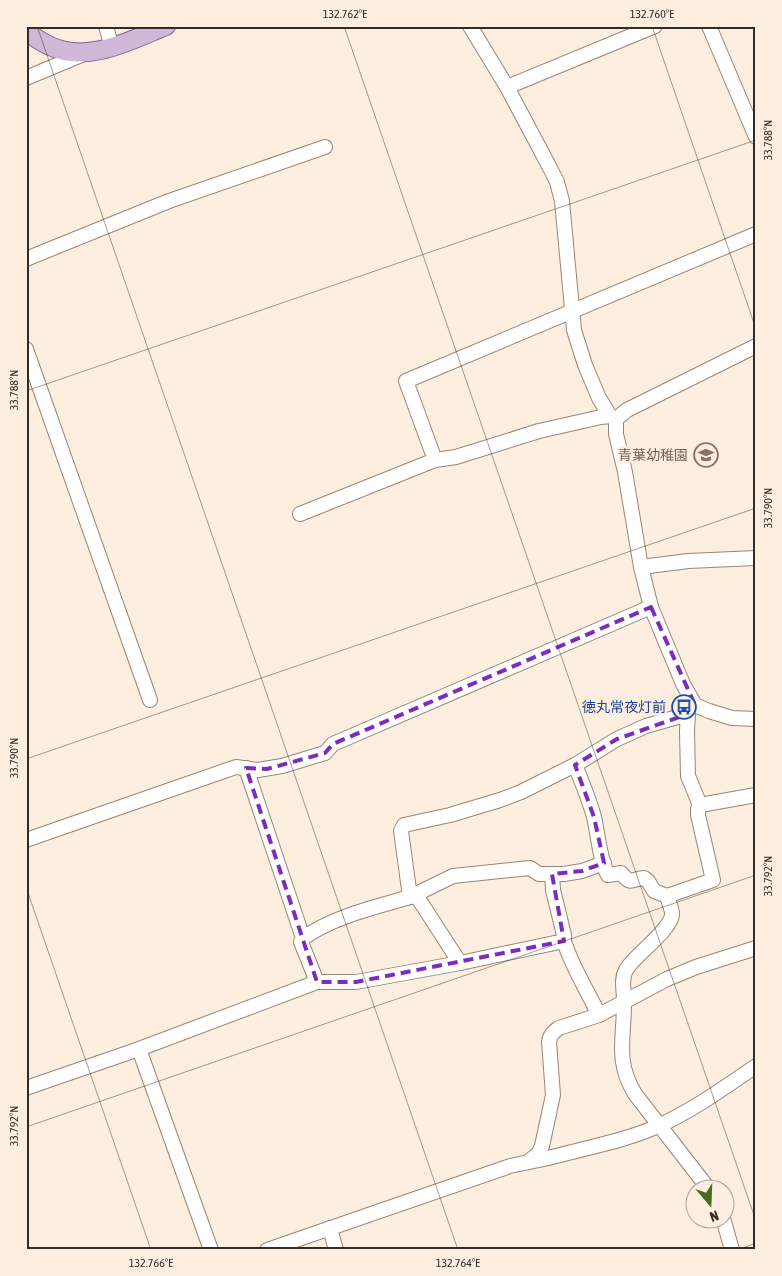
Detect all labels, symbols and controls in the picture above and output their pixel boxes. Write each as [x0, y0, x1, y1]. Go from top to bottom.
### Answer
text: 132.762°E [323, 7, 367, 21]
text: 132.760°E [630, 7, 674, 21]
text: 33.788°N [761, 120, 775, 160]
text: 33.788°N [7, 370, 21, 410]
school or university icon: 青葉幼稚園 [693, 442, 719, 468]
place label: 青葉幼稚園 [618, 447, 688, 463]
text: 33.790°N [761, 488, 775, 528]
bus stop icon: 徳丸常夜灯前 [671, 694, 697, 720]
place label: 徳丸常夜灯前 [582, 699, 666, 715]
text: 33.790°N [7, 738, 21, 778]
text: 33.792°N [761, 856, 775, 896]
text: 33.792°N [7, 1106, 21, 1146]
north arrow [684, 1178, 734, 1228]
text: N [708, 1207, 721, 1225]
text: 132.766°E [129, 1256, 173, 1270]
text: 132.764°E [436, 1256, 480, 1270]

